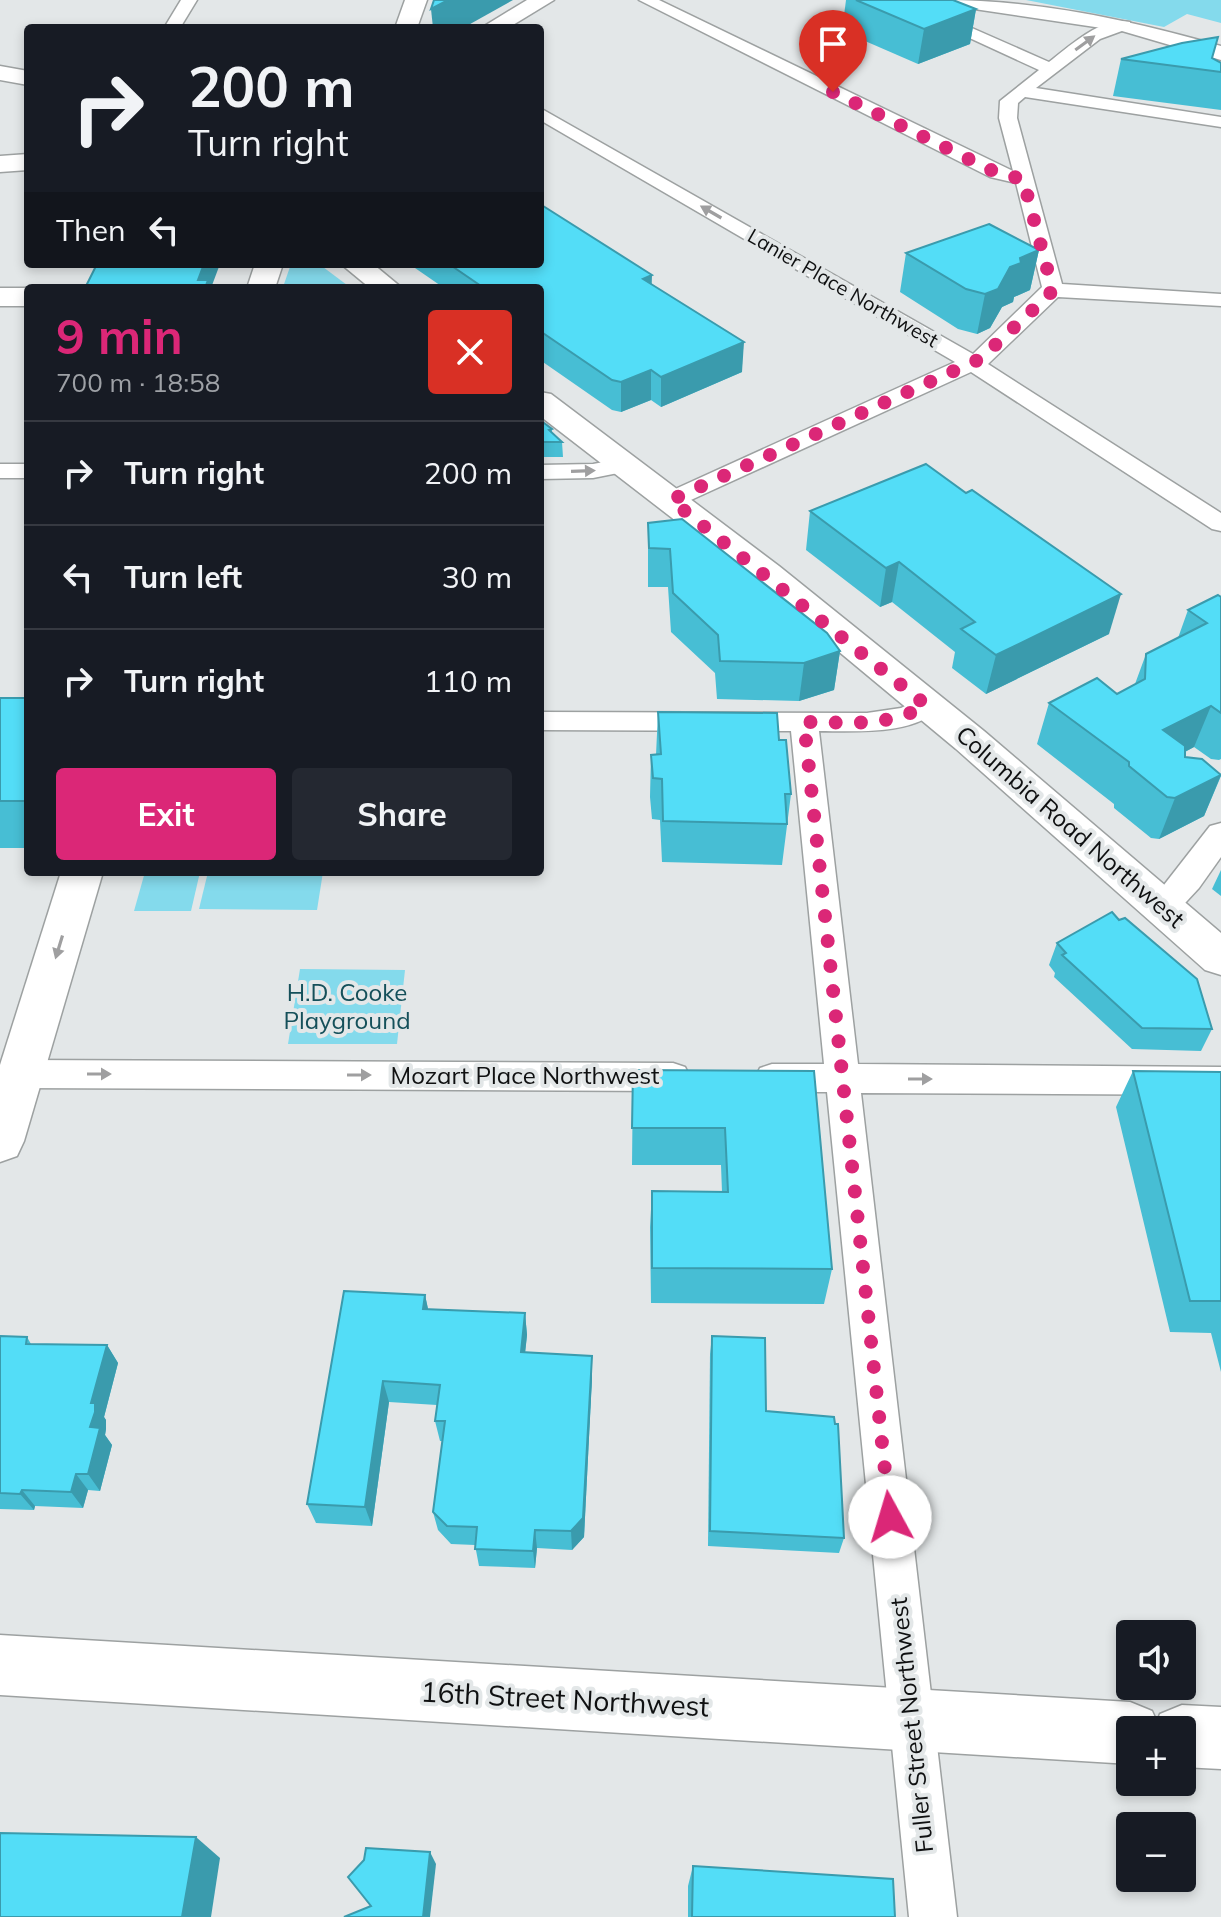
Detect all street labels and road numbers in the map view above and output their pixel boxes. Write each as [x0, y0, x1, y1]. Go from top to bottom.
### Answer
street label: Lanier Place Northwest [743, 223, 943, 352]
street label: Columbia Road Northwest [950, 719, 1191, 934]
street label: Mozart Place Northwest [391, 1060, 659, 1090]
street label: Fuller Street Northwest [883, 1596, 939, 1854]
street label: 16th Street Northwest [420, 1673, 710, 1724]

